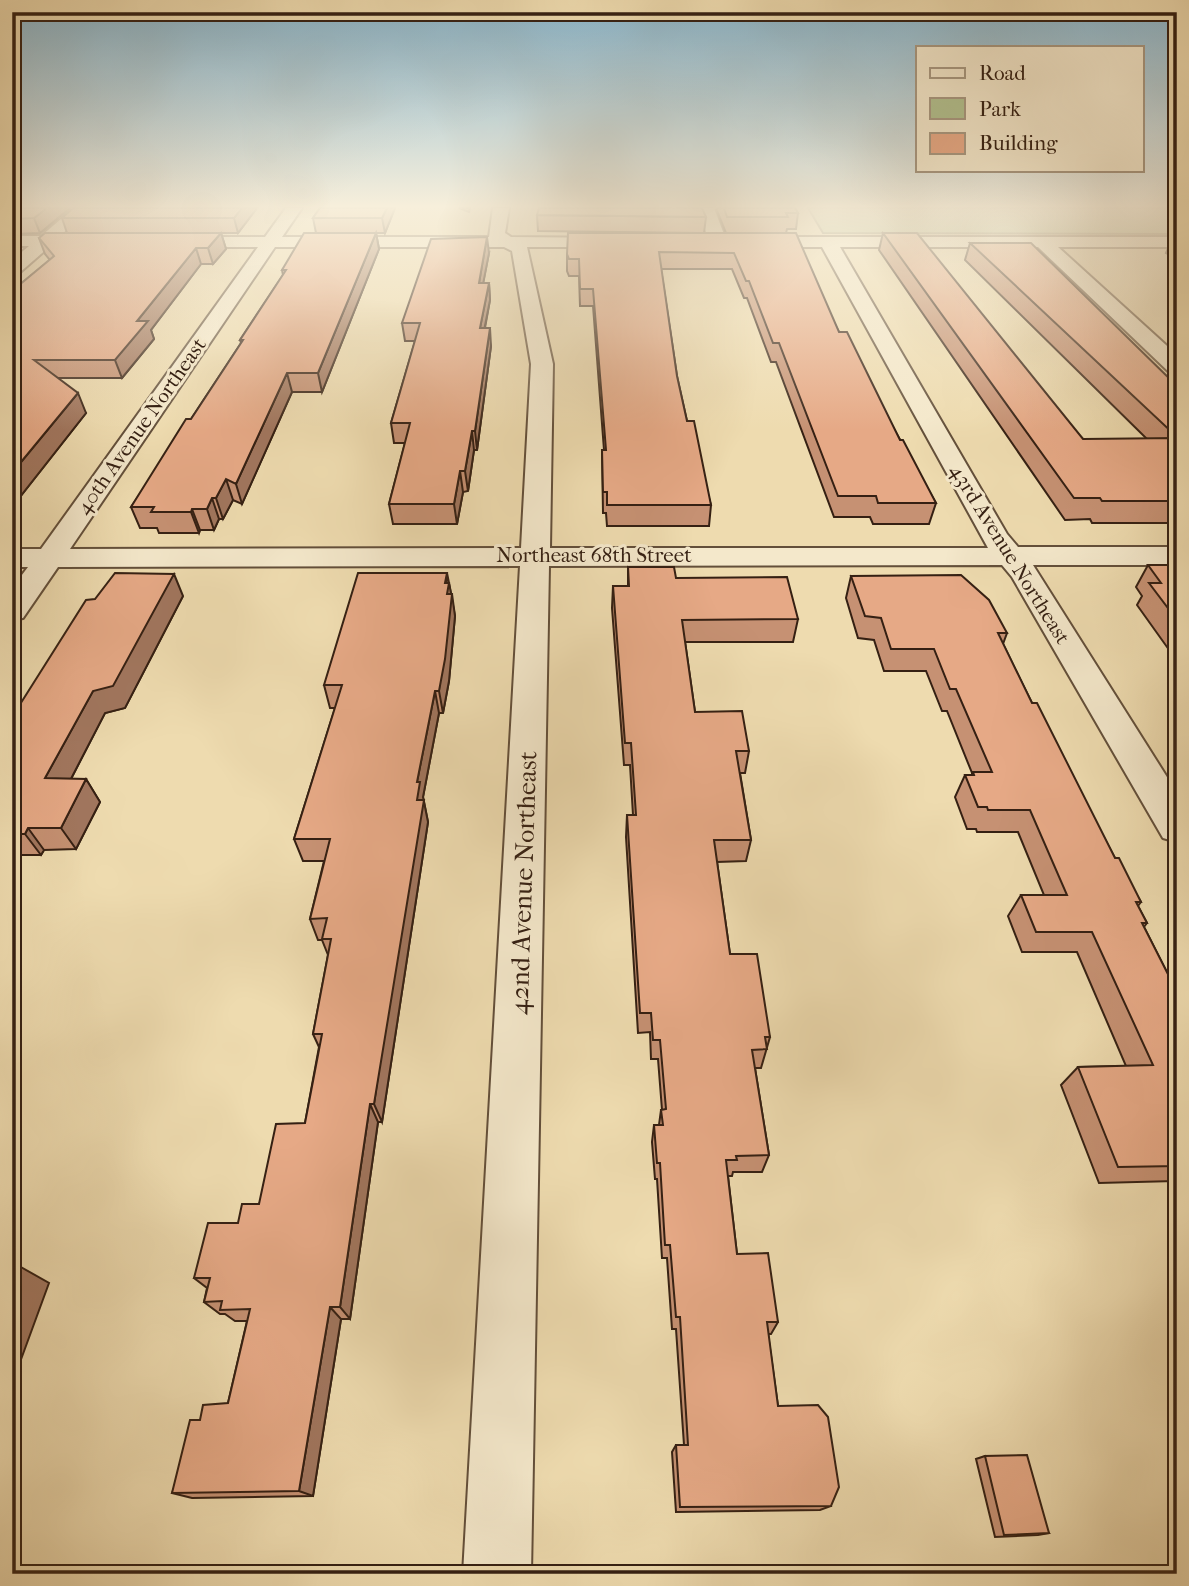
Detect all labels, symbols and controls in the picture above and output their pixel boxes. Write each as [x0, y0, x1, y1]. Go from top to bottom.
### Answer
legend [916, 46, 1144, 172]
text: Road [979, 61, 1026, 85]
text: Park [979, 97, 1021, 121]
text: Building [979, 131, 1058, 155]
street label: 40th Avenue Northeast [71, 333, 211, 519]
street label: 43rd Avenue Northeast [945, 460, 1075, 649]
street label: Northeast 68th Street [496, 543, 692, 567]
street label: 42nd Avenue Northeast [503, 750, 544, 1015]

